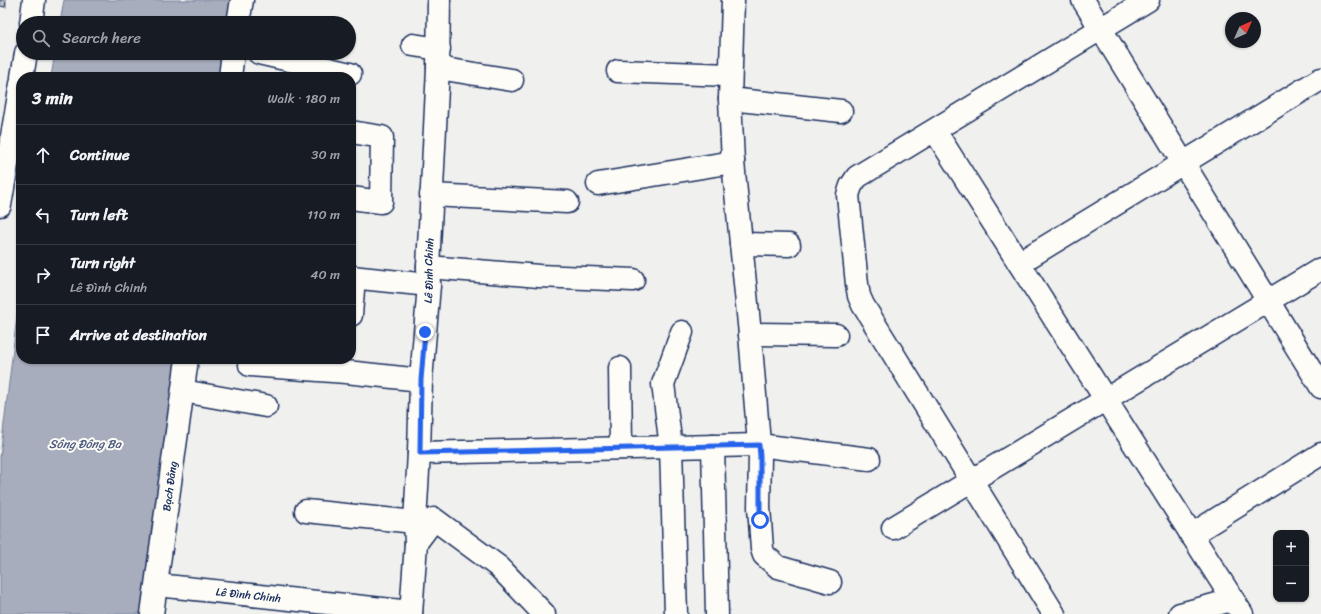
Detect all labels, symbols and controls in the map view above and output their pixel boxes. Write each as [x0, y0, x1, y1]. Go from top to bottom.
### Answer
north arrow [1225, 12, 1261, 48]
search box [16, 16, 356, 60]
text: Search here [62, 25, 141, 51]
icon: search [30, 27, 52, 49]
text: 3 min [32, 83, 73, 113]
text: Walk · 180 m [268, 87, 340, 110]
text: Continue [70, 142, 130, 168]
text: 30 m [311, 143, 340, 166]
icon: ahead [32, 144, 54, 166]
text: Turn left [70, 202, 128, 228]
text: 110 m [307, 203, 340, 226]
icon: left [32, 204, 54, 226]
street label: Lê Đình Chinh [418, 237, 439, 304]
text: Turn right [70, 250, 135, 276]
text: 40 m [310, 263, 340, 286]
icon: right [32, 264, 54, 286]
text: Lê Đình Chinh [70, 276, 147, 299]
text: Arrive at destination [70, 322, 207, 348]
route end [416, 323, 434, 341]
icon: arrive [32, 324, 54, 346]
water label: Sông Đông Ba [49, 433, 122, 455]
street label: Bạch Đằng [157, 460, 182, 512]
route start [751, 511, 769, 529]
map controls [1273, 530, 1309, 602]
button: + [1273, 530, 1309, 566]
button: − [1273, 566, 1309, 602]
street label: Lê Đình Chinh [215, 582, 282, 608]

